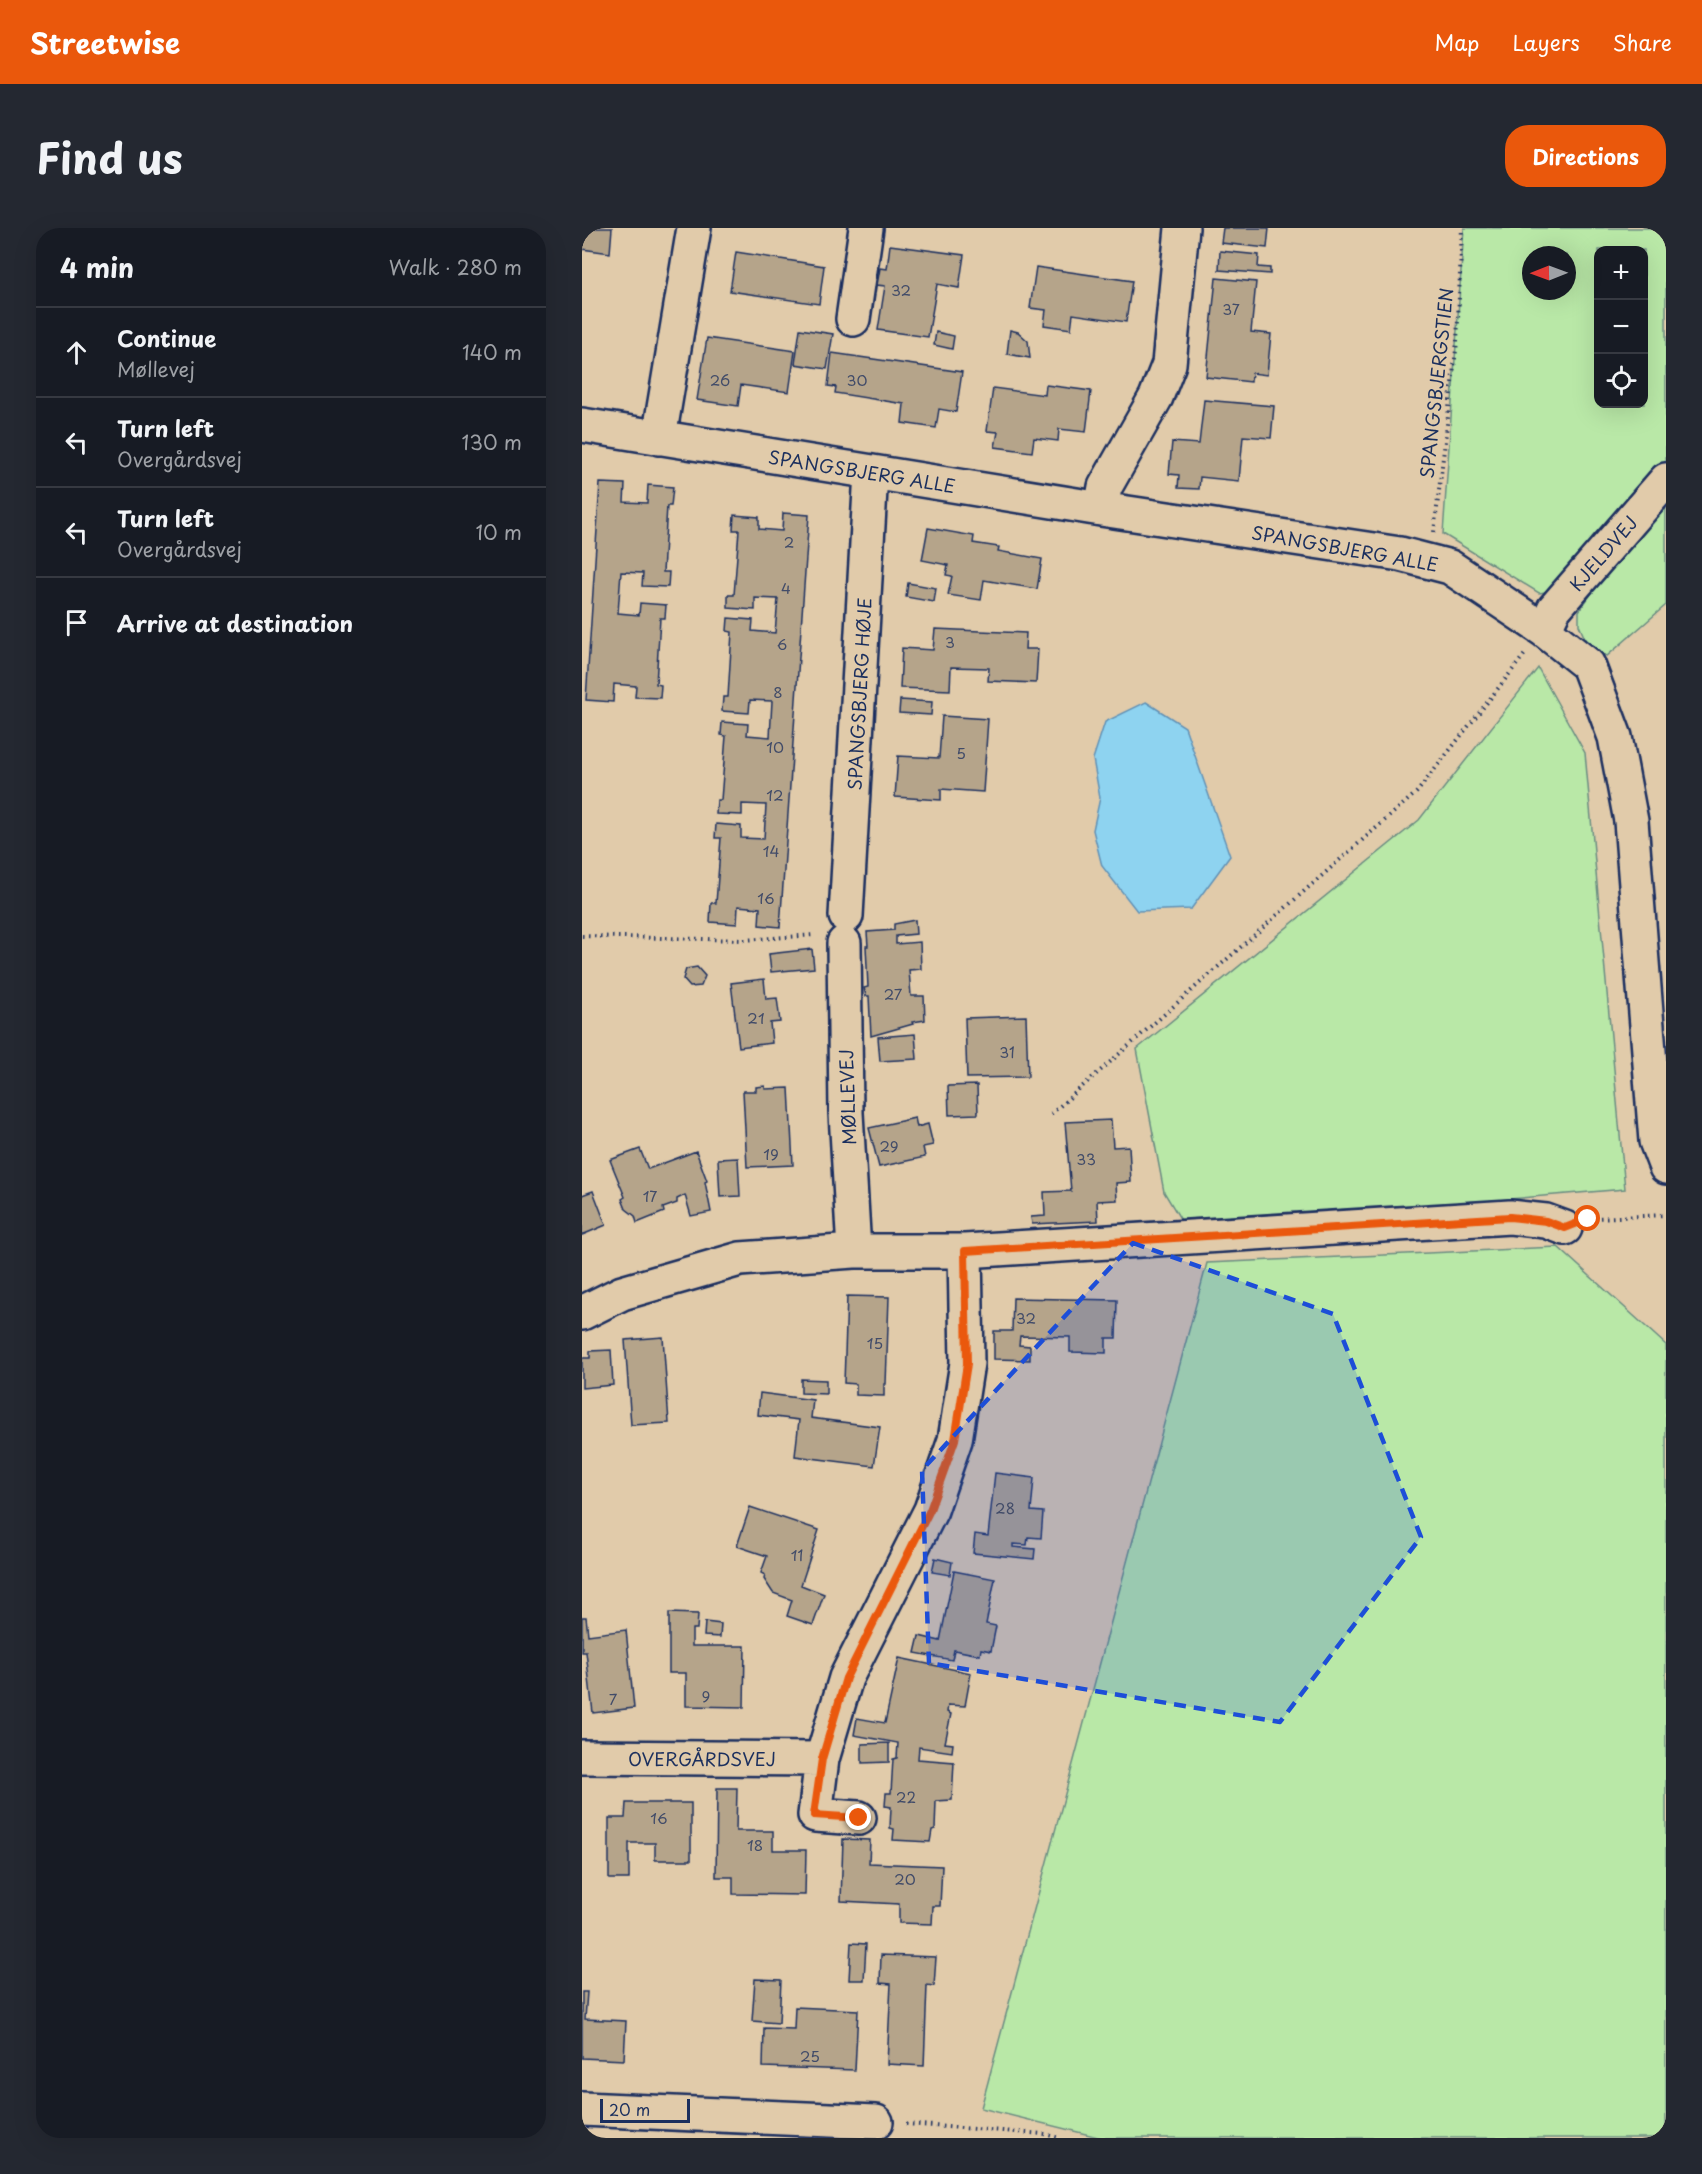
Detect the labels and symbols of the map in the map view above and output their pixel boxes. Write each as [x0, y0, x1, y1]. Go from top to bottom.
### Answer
north arrow [1522, 246, 1576, 300]
house number: 32 [891, 278, 911, 301]
street label: SPANGSBJERGSTIEN [1413, 286, 1459, 480]
house number: 37 [1222, 297, 1240, 320]
house number: 26 [710, 368, 730, 391]
house number: 30 [847, 368, 867, 391]
street label: SPANGSBJERG ALLE [766, 443, 958, 499]
street label: KJELDVEJ [1563, 509, 1643, 597]
street label: SPANGSBJERG ALLE [1249, 518, 1441, 578]
house number: 2 [784, 530, 794, 553]
house number: 4 [781, 576, 791, 599]
street label: SPANGSBJERG HØJE [840, 597, 878, 791]
house number: 3 [945, 630, 955, 653]
house number: 6 [777, 632, 787, 655]
house number: 8 [773, 680, 783, 703]
house number: 10 [766, 735, 784, 758]
house number: 5 [956, 741, 966, 764]
house number: 12 [766, 783, 784, 806]
house number: 14 [763, 839, 779, 862]
house number: 16 [757, 886, 775, 909]
house number: 27 [884, 982, 903, 1005]
house number: 21 [747, 1006, 765, 1029]
house number: 31 [999, 1040, 1015, 1063]
street label: MØLLEVEJ [832, 1048, 862, 1146]
house number: 29 [879, 1134, 899, 1157]
house number: 19 [763, 1142, 779, 1165]
house number: 33 [1076, 1147, 1096, 1170]
house number: 17 [643, 1184, 657, 1207]
route start [1574, 1205, 1600, 1231]
house number: 32 [1016, 1306, 1036, 1329]
house number: 15 [867, 1331, 883, 1354]
house number: 28 [995, 1496, 1015, 1519]
house number: 11 [791, 1543, 803, 1566]
house number: 9 [702, 1684, 710, 1707]
house number: 7 [609, 1687, 618, 1710]
street label: OVERGÅRDSVEJ [628, 1745, 776, 1772]
house number: 22 [896, 1785, 916, 1808]
route end [845, 1804, 871, 1830]
house number: 16 [650, 1806, 668, 1829]
house number: 18 [747, 1833, 763, 1856]
house number: 20 [894, 1867, 916, 1890]
house number: 25 [800, 2044, 820, 2067]
scale bar [600, 2096, 690, 2124]

